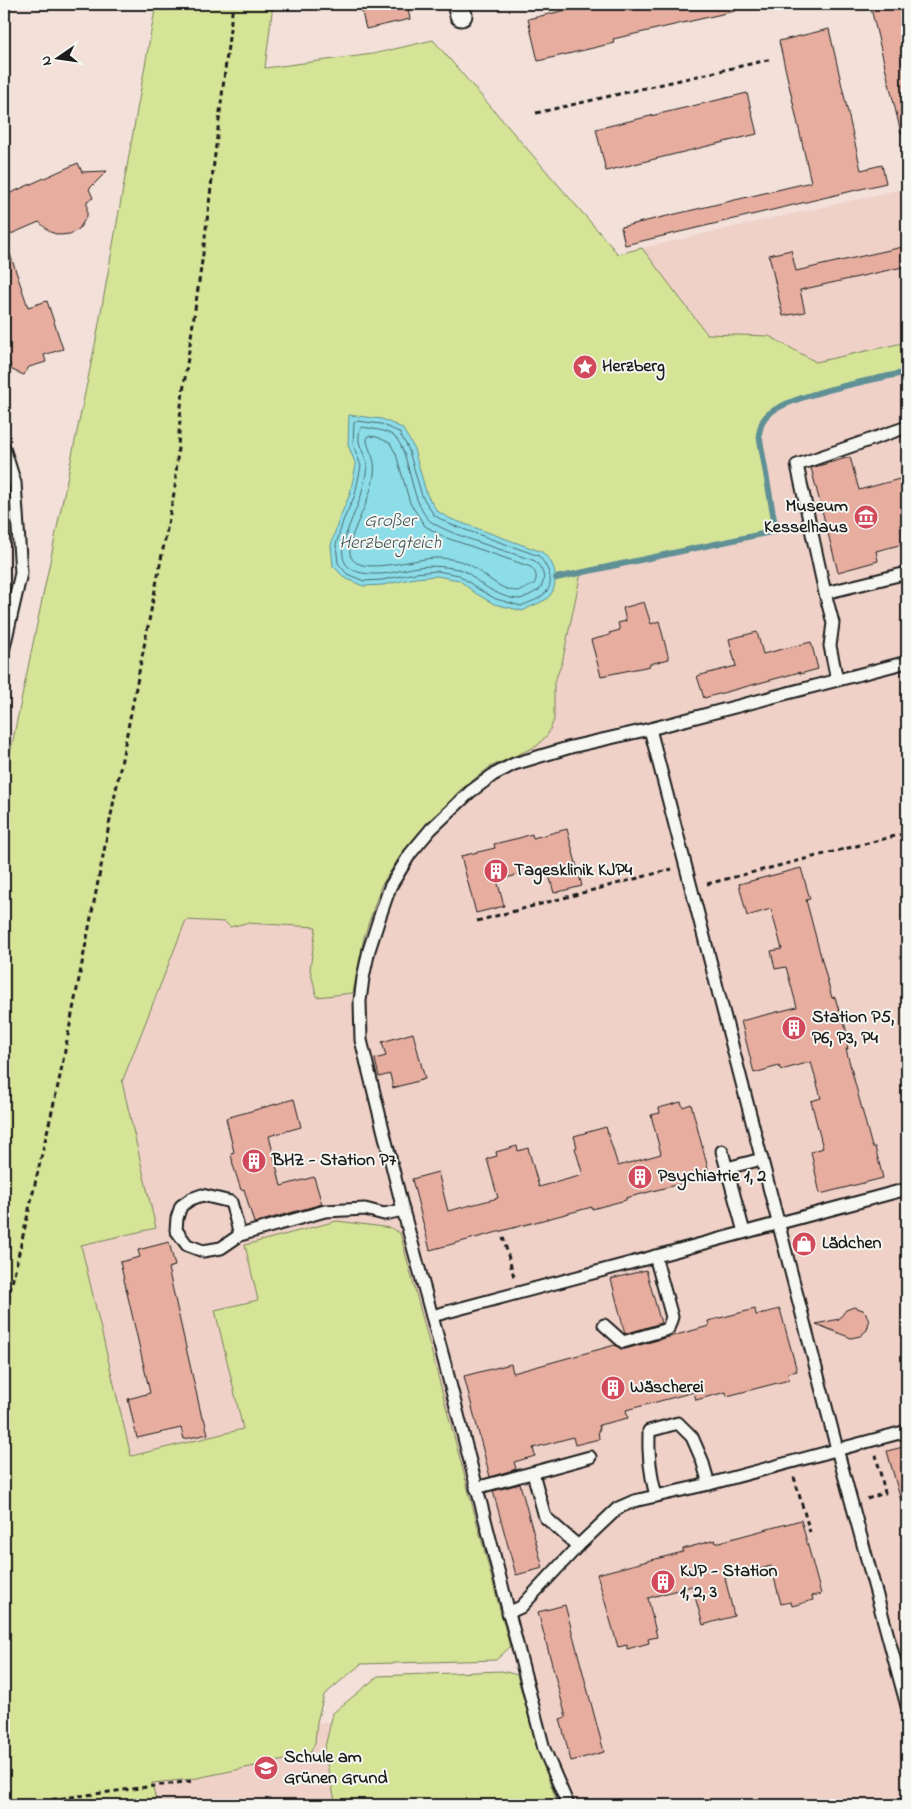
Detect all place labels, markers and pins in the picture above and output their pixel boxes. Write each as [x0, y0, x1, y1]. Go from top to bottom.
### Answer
place icon: Herzberg [572, 354, 598, 380]
place label: Herzberg [602, 354, 665, 381]
place label: Museum Kesselhaus [764, 494, 848, 541]
museum icon: Museum Kesselhaus [853, 504, 879, 530]
building icon: Tagesklinik KJP4 [483, 858, 509, 884]
place label: Tagesklinik KJP4 [514, 858, 633, 885]
place label: Station P5, P6, P3, P4 [812, 1005, 894, 1052]
building icon: Station P5, P6, P3, P4 [781, 1015, 807, 1041]
building icon: BHZ - Station P7 [241, 1148, 267, 1174]
place label: BHZ - Station P7 [271, 1148, 397, 1174]
building icon: Psychiatrie 1, 2 [627, 1164, 653, 1190]
place label: Psychiatrie 1, 2 [658, 1164, 766, 1191]
shop icon: Lädchen [791, 1231, 817, 1257]
place label: Lädchen [822, 1231, 881, 1257]
building icon: Wäscherei [600, 1375, 626, 1401]
place label: Wäscherei [630, 1375, 704, 1401]
place label: KJP - Station 1, 2, 3 [680, 1559, 778, 1606]
building icon: KJP - Station 1, 2, 3 [650, 1569, 676, 1595]
place label: Schule am Grünen Grund [284, 1745, 388, 1792]
school or university icon: Schule am Grünen Grund [253, 1755, 279, 1781]

